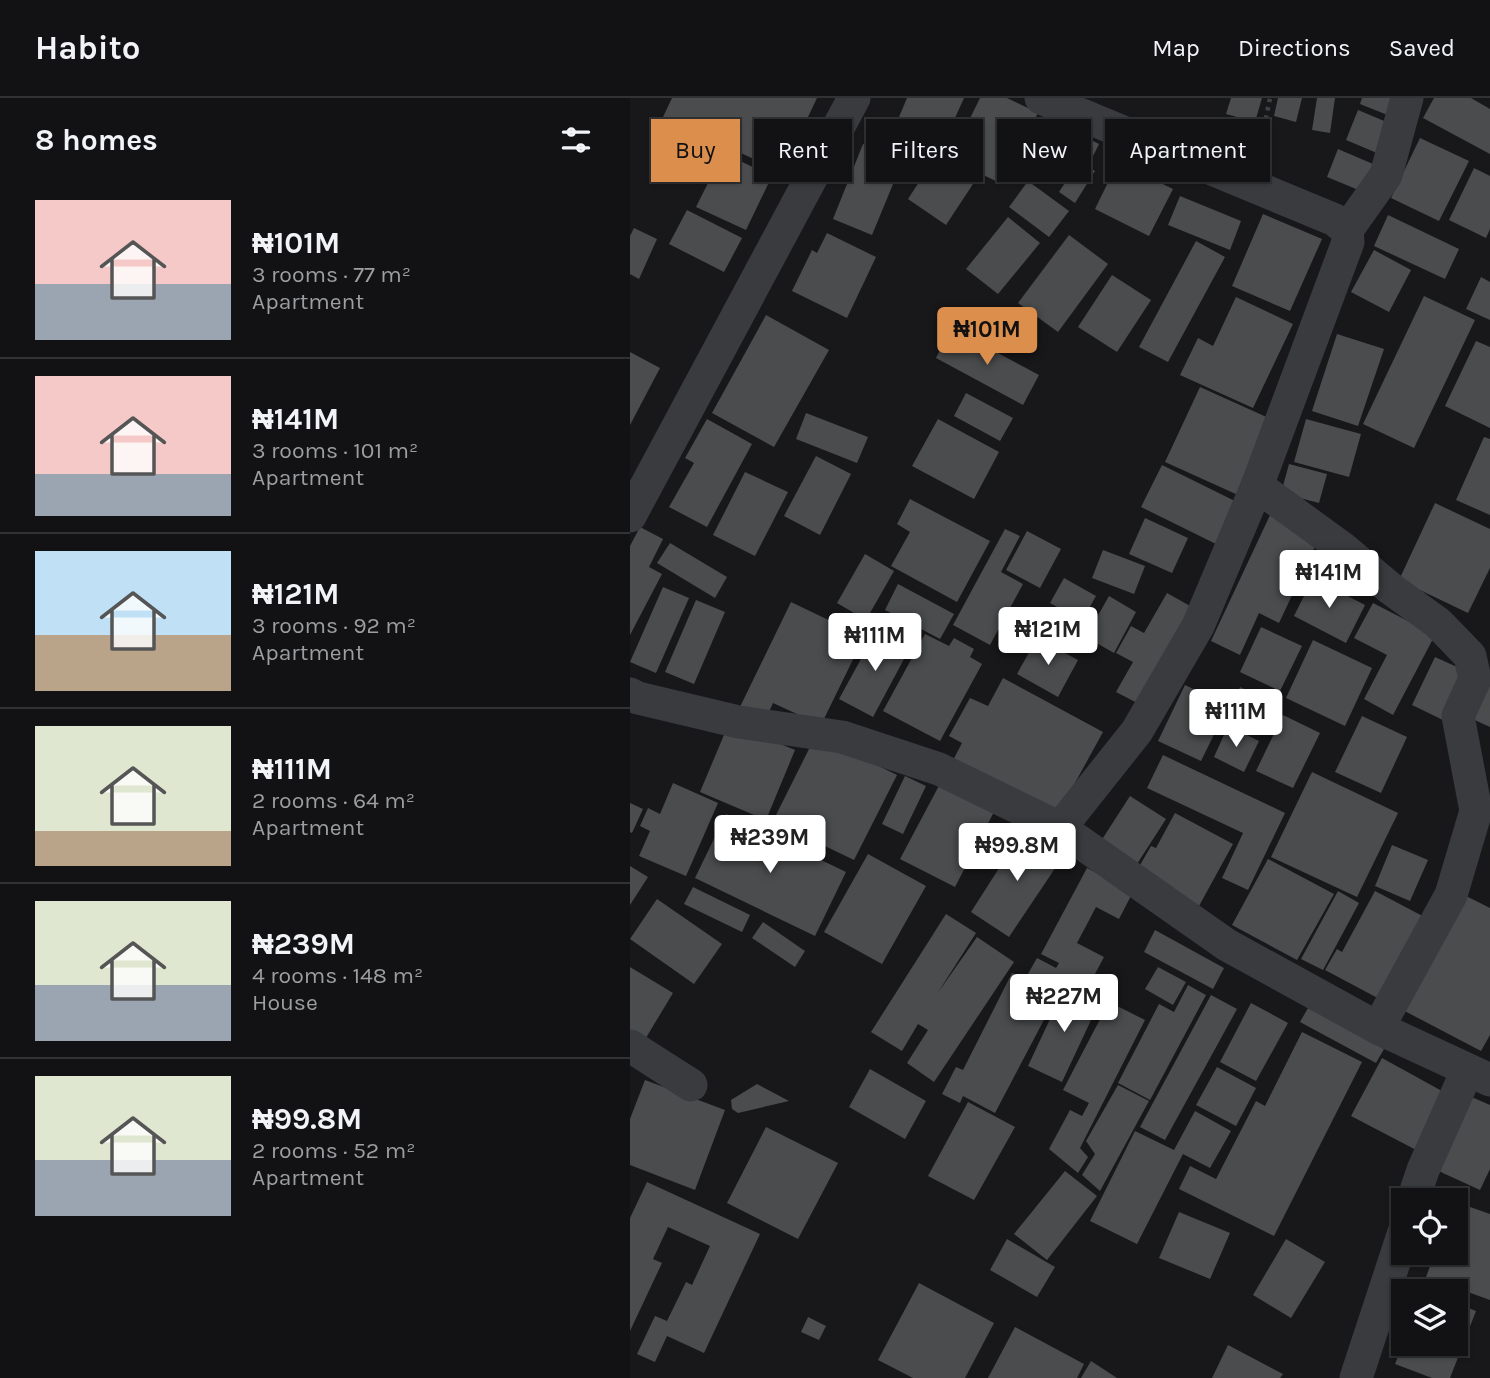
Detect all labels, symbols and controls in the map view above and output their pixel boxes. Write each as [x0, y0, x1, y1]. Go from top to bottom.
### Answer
text: Habito [35, 29, 140, 67]
text: Map [1152, 34, 1200, 62]
text: Directions [1238, 34, 1351, 62]
text: Saved [1389, 34, 1455, 62]
chip: Buy [651, 119, 740, 182]
chip: Rent [754, 119, 852, 182]
chip: Filters [866, 119, 983, 182]
chip: New [997, 119, 1091, 182]
chip: Apartment [1105, 119, 1270, 182]
icon: filters [557, 121, 595, 159]
text: 8 homes [35, 122, 158, 158]
text: ₦101M [252, 225, 340, 261]
icon: home [91, 228, 175, 312]
text: 3 rooms · 77 m² [252, 261, 411, 288]
text: Apartment [252, 288, 364, 315]
pin: ₦101M [938, 308, 1036, 367]
text: ₦101M [953, 316, 1021, 343]
text: ₦141M [252, 401, 339, 437]
icon: home [91, 404, 175, 488]
text: 3 rooms · 101 m² [252, 437, 418, 464]
text: Apartment [252, 464, 364, 491]
pin: ₦141M [1280, 550, 1378, 610]
text: ₦141M [1296, 559, 1362, 586]
text: ₦121M [252, 576, 339, 612]
icon: home [91, 579, 175, 663]
pin: ₦121M [999, 608, 1097, 667]
text: 3 rooms · 92 m² [252, 612, 416, 639]
pin: ₦111M [826, 614, 924, 673]
text: ₦121M [1014, 616, 1082, 643]
text: ₦111M [844, 622, 906, 649]
text: Apartment [252, 639, 364, 666]
pin: ₦111M [1187, 690, 1285, 749]
text: ₦111M [1205, 698, 1267, 725]
text: ₦111M [252, 751, 332, 787]
icon: home [91, 754, 175, 838]
text: 2 rooms · 64 m² [252, 787, 415, 814]
text: Apartment [252, 814, 364, 841]
pin: ₦239M [721, 816, 819, 875]
text: ₦239M [731, 824, 809, 851]
pin: ₦99.8M [960, 824, 1074, 883]
text: ₦99.8M [975, 832, 1059, 859]
text: ₦239M [252, 926, 355, 962]
icon: home [91, 929, 175, 1013]
text: 4 rooms · 148 m² [252, 962, 423, 989]
pin: ₦227M [1015, 974, 1113, 1034]
text: ₦227M [1026, 983, 1102, 1010]
text: House [252, 989, 318, 1016]
text: ₦99.8M [252, 1101, 362, 1137]
icon: home [91, 1104, 175, 1188]
text: 2 rooms · 52 m² [252, 1137, 415, 1164]
text: Apartment [252, 1164, 364, 1191]
map controls [1391, 1188, 1468, 1356]
button: locate [1391, 1188, 1468, 1265]
button: layers [1391, 1279, 1468, 1356]

